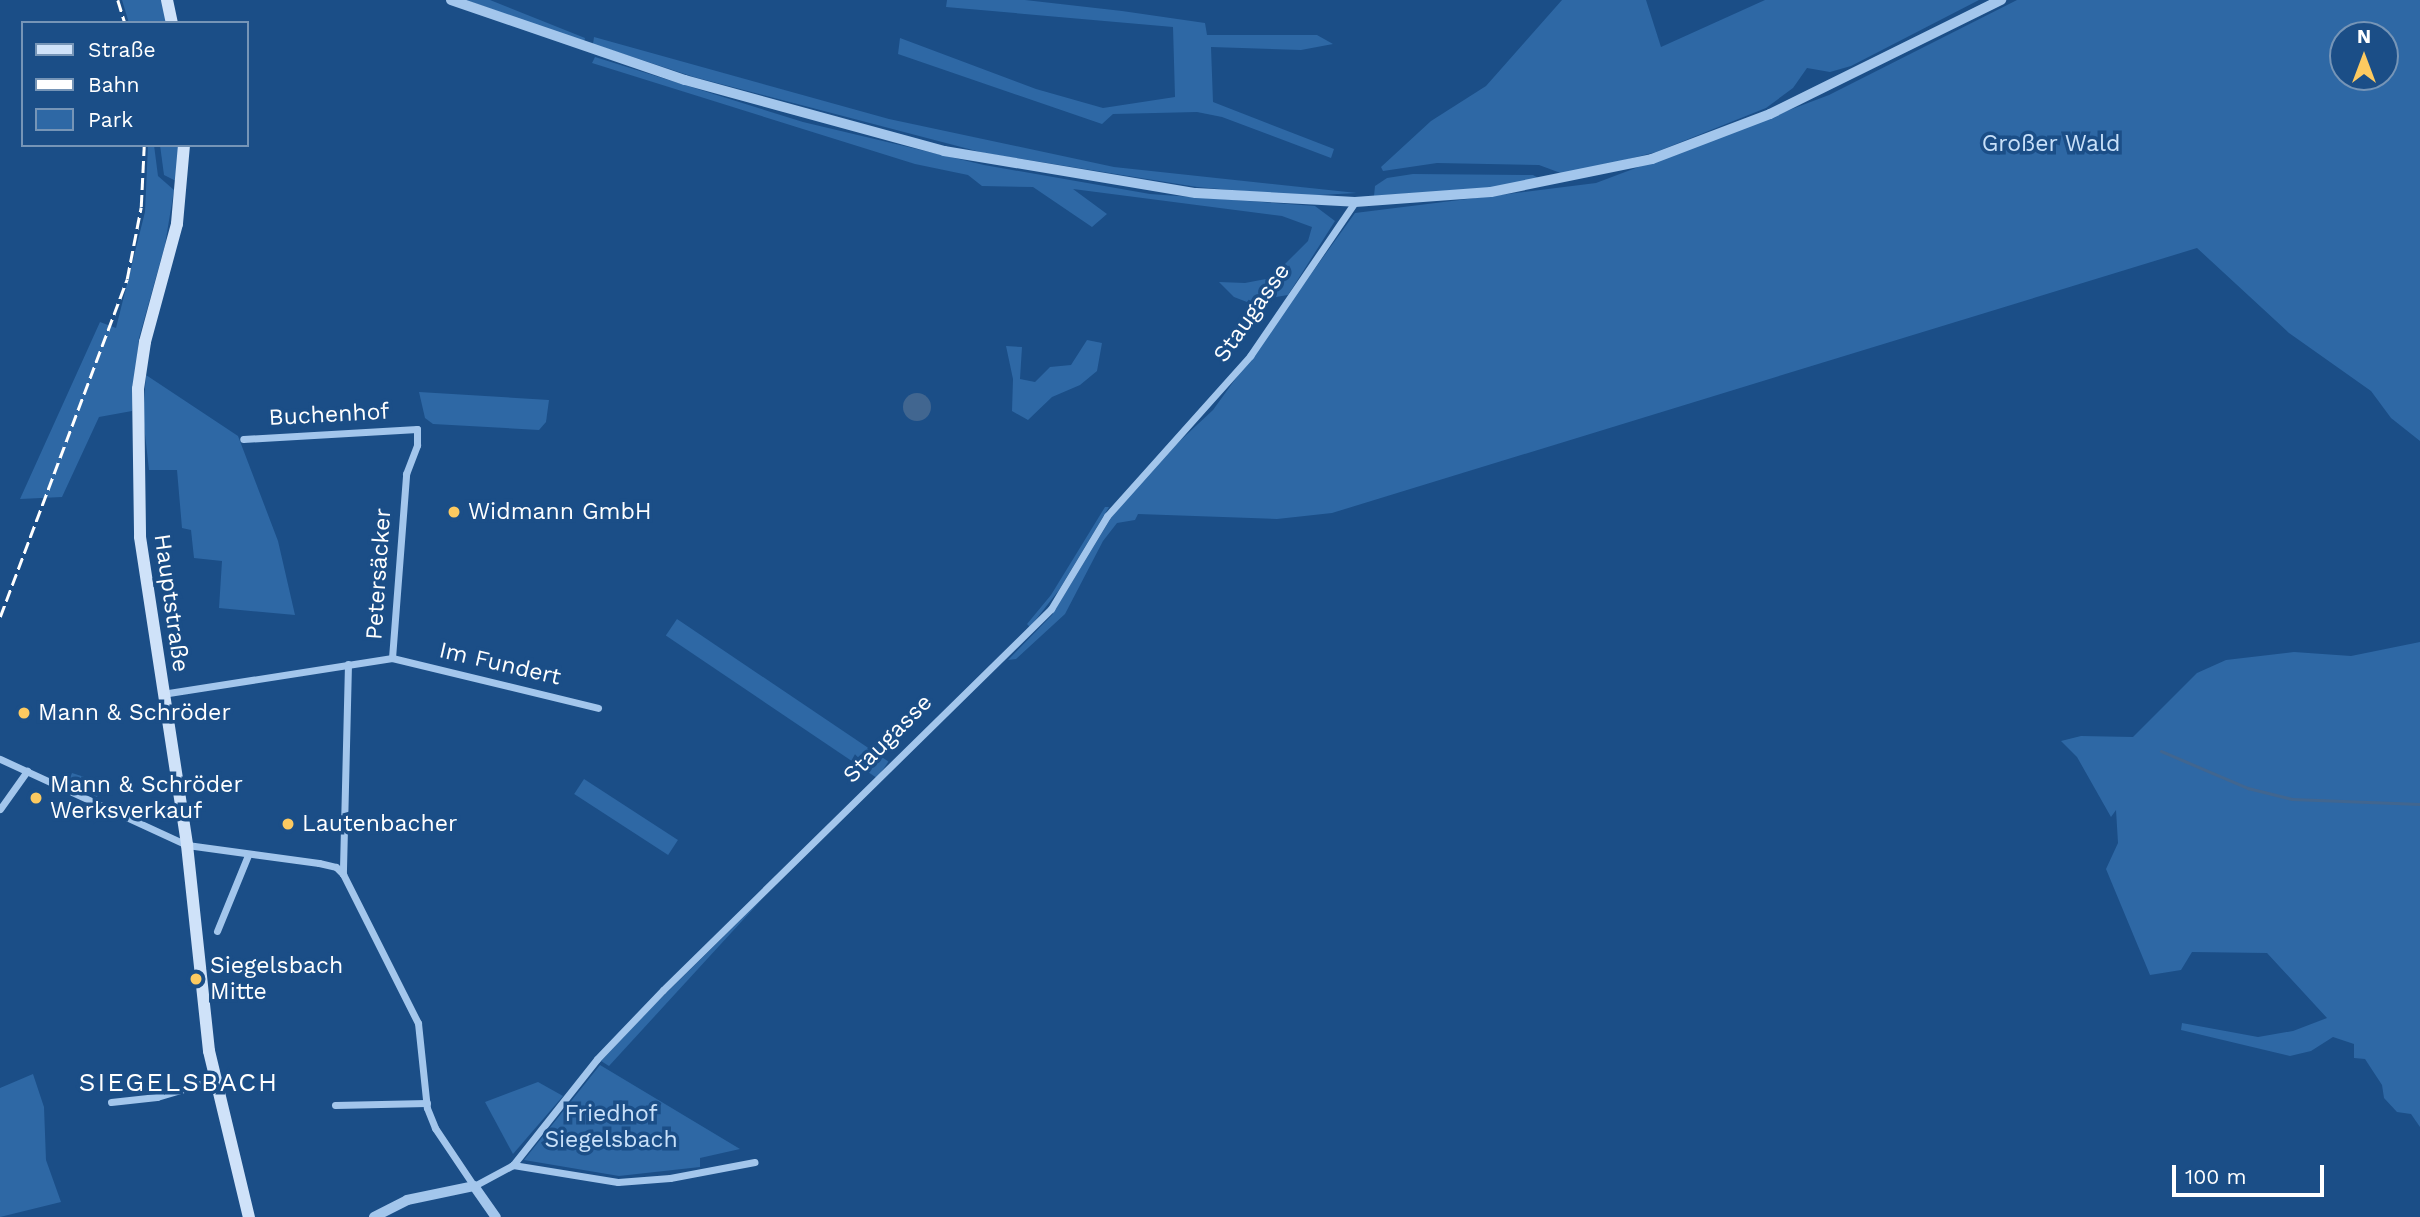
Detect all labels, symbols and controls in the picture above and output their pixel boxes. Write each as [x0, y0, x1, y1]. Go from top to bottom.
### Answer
legend [21, 21, 248, 147]
north arrow [2329, 21, 2399, 91]
text: N [2357, 25, 2371, 48]
text: Straße [88, 37, 156, 62]
text: Bahn [88, 72, 140, 97]
text: Park [88, 107, 133, 132]
park label: Großer Wald [1981, 130, 2121, 158]
street label: Staugasse [1208, 258, 1296, 368]
street label: Buchenhof [268, 398, 390, 432]
place label: Widmann GmbH [468, 498, 652, 526]
marker: Widmann GmbH [446, 504, 462, 520]
street label: Petersäcker [361, 507, 397, 641]
street label: Hauptstraße [148, 532, 194, 674]
street label: Im Fundert [436, 637, 564, 691]
street label: Staugasse [838, 689, 938, 789]
place label: Mann & Schröder [38, 699, 231, 727]
marker: Mann & Schröder [16, 705, 32, 721]
place label: Mann & Schröder Werksverkauf [50, 771, 243, 825]
marker: Mann & Schröder Werksverkauf [28, 790, 44, 806]
place label: Lautenbacher [302, 810, 457, 838]
marker: Lautenbacher [280, 816, 296, 832]
place label: Siegelsbach Mitte [210, 952, 343, 1006]
marker: Siegelsbach Mitte [188, 971, 204, 987]
district label: SIEGELSBACH [80, 1067, 278, 1099]
park label: Friedhof Siegelsbach [544, 1100, 678, 1154]
scale bar [2175, 1150, 2327, 1194]
text: 100 m [2185, 1164, 2247, 1189]

